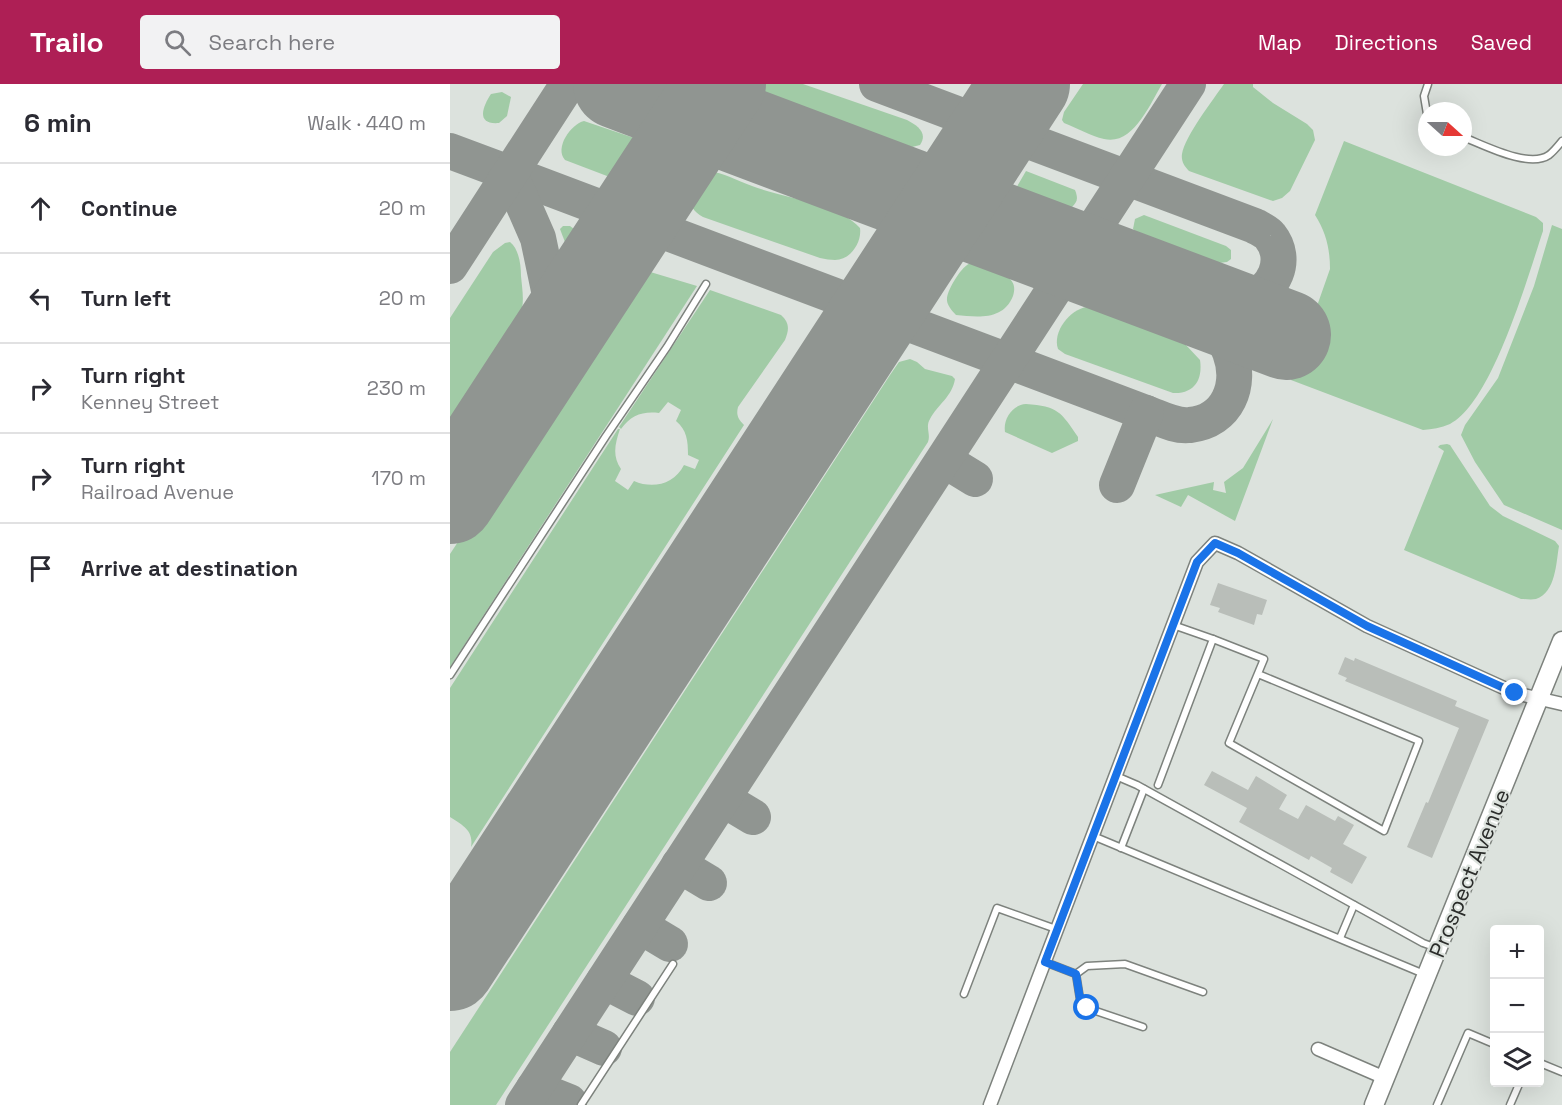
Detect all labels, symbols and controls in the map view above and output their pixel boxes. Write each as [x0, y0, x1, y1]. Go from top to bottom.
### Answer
search box [140, 15, 560, 69]
text: Trailo [30, 24, 104, 60]
icon: search [161, 26, 194, 59]
text: Search here [209, 28, 335, 56]
text: Map [1258, 29, 1302, 56]
text: Directions [1335, 29, 1438, 56]
text: Saved [1471, 29, 1532, 56]
north arrow [1418, 102, 1472, 156]
text: 6 min [24, 106, 92, 140]
text: Walk · 440 m [307, 110, 426, 136]
icon: ahead [24, 192, 57, 225]
text: Continue [81, 194, 177, 222]
text: 20 m [379, 195, 426, 221]
icon: left [24, 282, 57, 315]
text: Turn left [81, 284, 171, 312]
text: 20 m [379, 285, 426, 311]
text: Turn right [81, 361, 186, 389]
icon: right [24, 372, 57, 405]
text: 230 m [367, 375, 426, 401]
text: Kenney Street [81, 389, 220, 415]
text: Turn right [81, 451, 186, 479]
icon: right [24, 462, 57, 495]
text: 170 m [371, 465, 426, 491]
text: Railroad Avenue [81, 479, 234, 505]
icon: arrive [24, 552, 57, 585]
text: Arrive at destination [81, 554, 298, 582]
route end [1501, 679, 1527, 705]
street label: Prospect Avenue [1422, 785, 1516, 961]
map controls [1490, 925, 1544, 1087]
button: + [1490, 925, 1544, 979]
button: − [1490, 979, 1544, 1033]
route start [1073, 994, 1099, 1020]
button: layers [1490, 1033, 1544, 1087]

